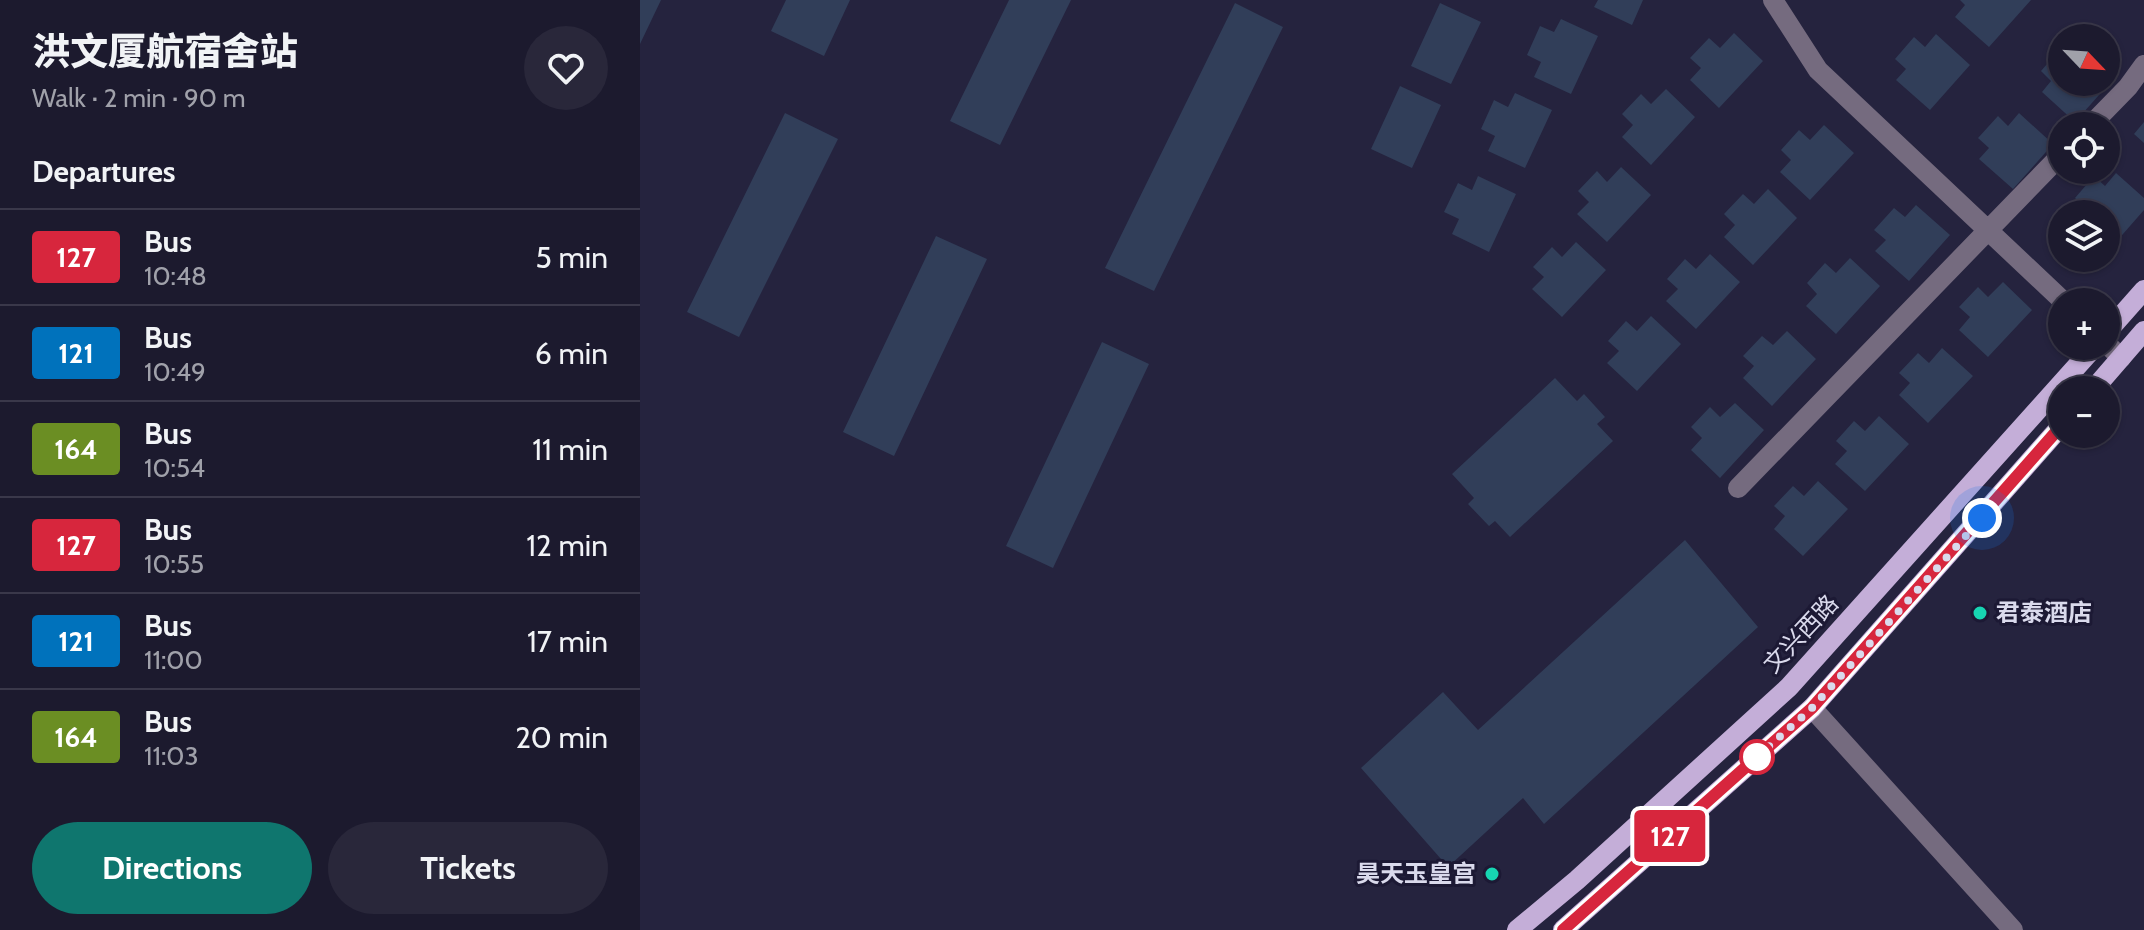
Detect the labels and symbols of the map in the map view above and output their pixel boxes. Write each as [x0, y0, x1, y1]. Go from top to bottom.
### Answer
north arrow [2048, 24, 2120, 96]
your location [1962, 498, 2002, 538]
street label: 文兴西路 [1757, 589, 1844, 679]
place label: 君泰酒店 [1996, 598, 2092, 627]
marker: 君泰酒店 [1971, 604, 1989, 622]
unlabelled marker [1740, 740, 1774, 774]
line badge: 127 [1624, 810, 1716, 862]
place label: 昊天玉皇宫 [1356, 859, 1476, 888]
marker: 昊天玉皇宫 [1483, 865, 1501, 883]

